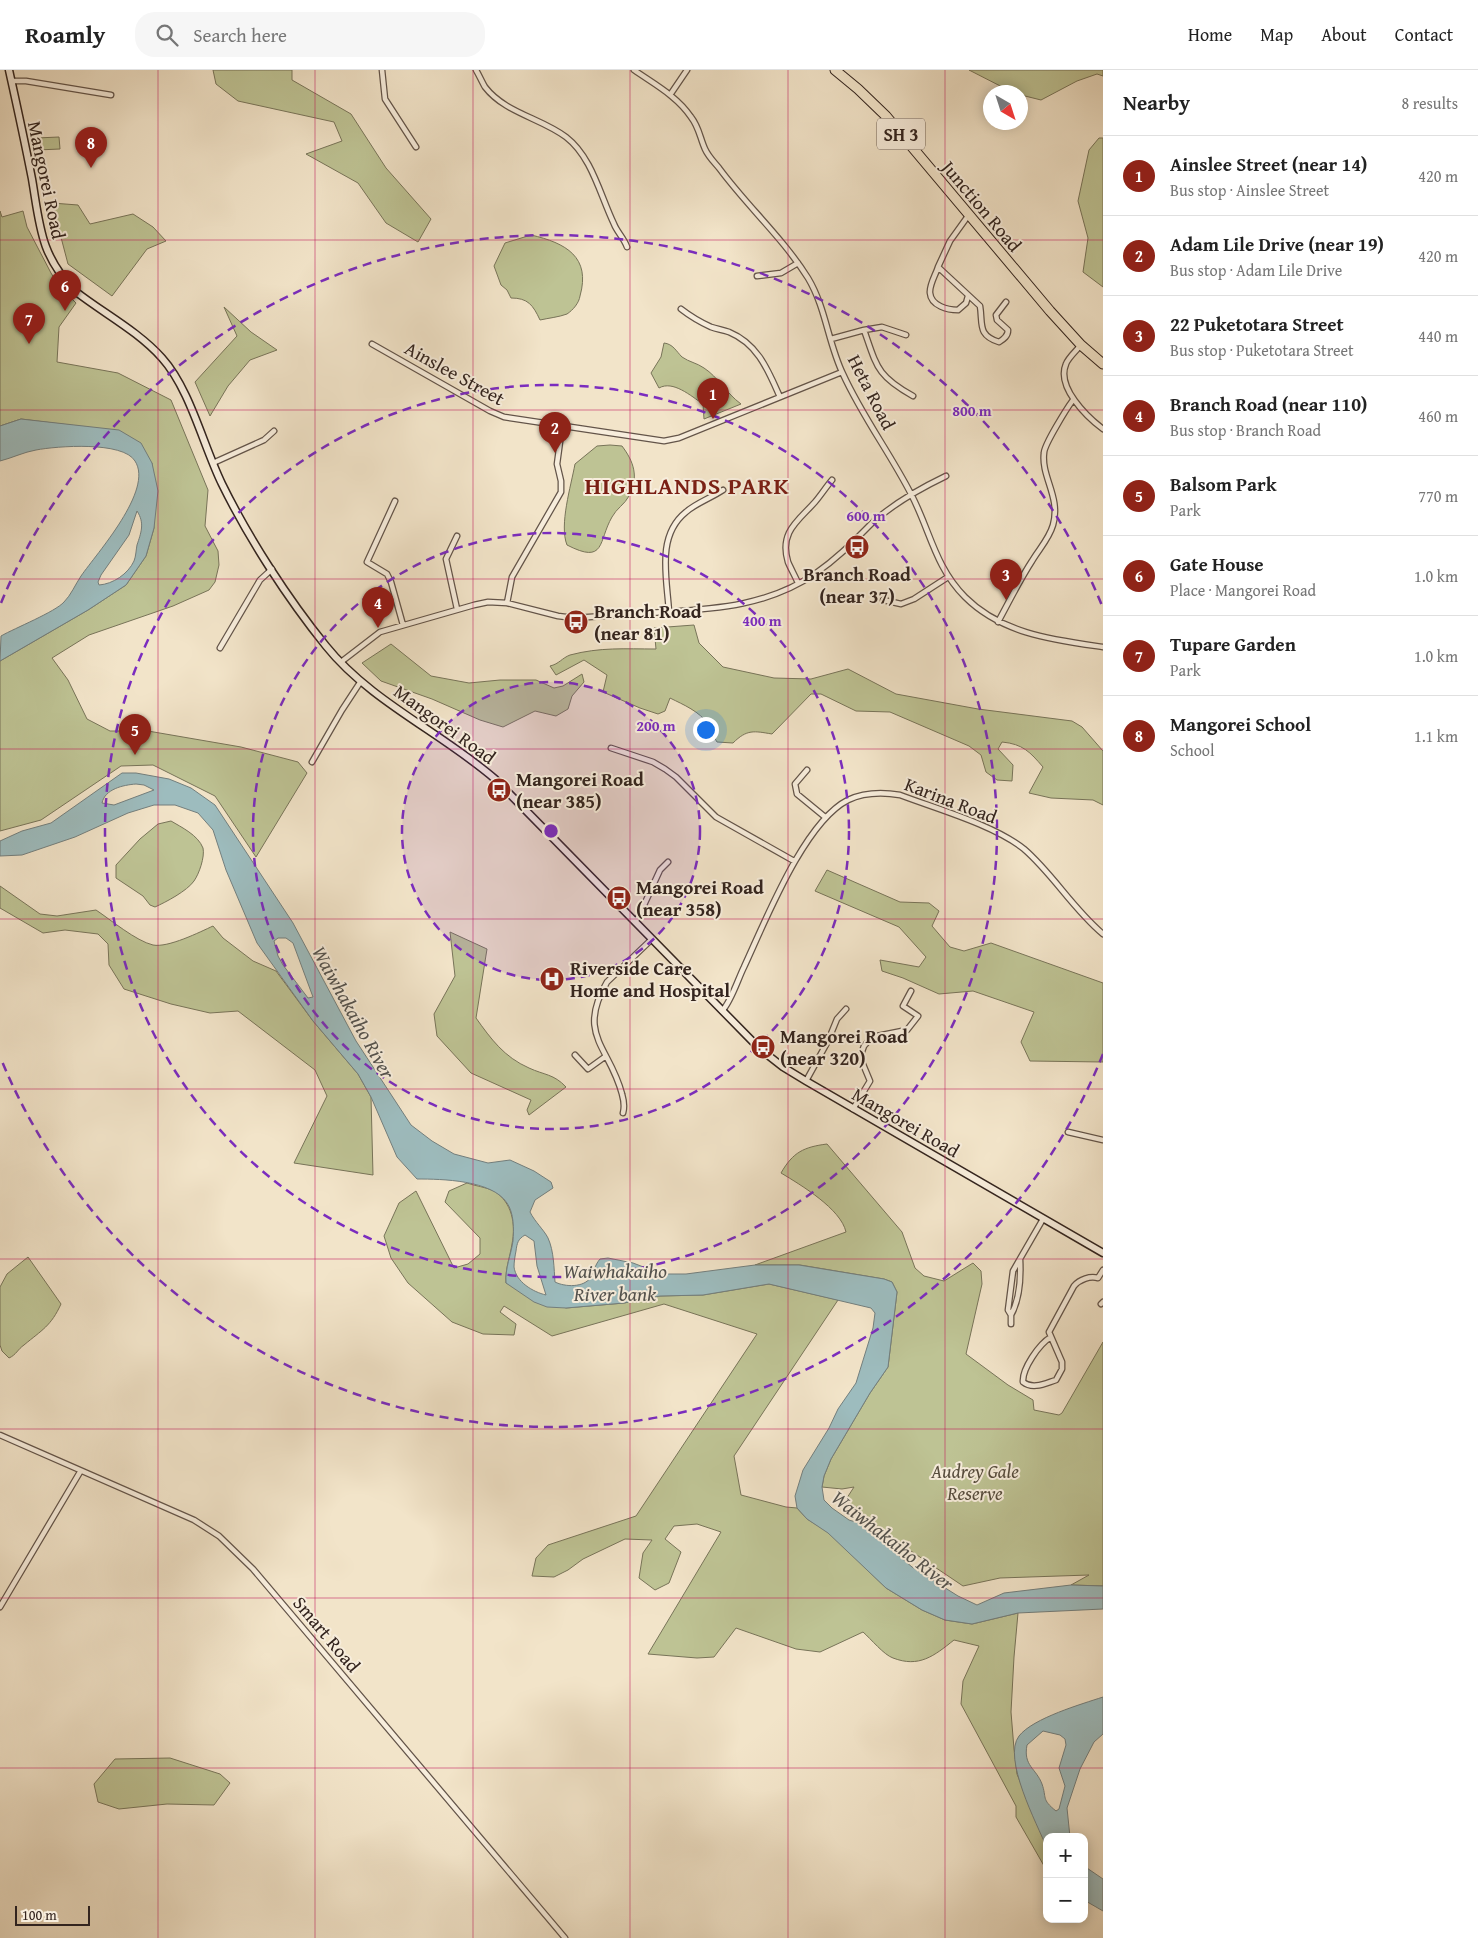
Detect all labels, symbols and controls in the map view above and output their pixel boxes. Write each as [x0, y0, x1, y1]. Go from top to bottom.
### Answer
search box [135, 12, 485, 57]
text: Roamly [25, 17, 105, 52]
icon: search [153, 21, 181, 49]
text: Search here [193, 21, 287, 49]
text: Home [1188, 21, 1232, 48]
text: Map [1260, 21, 1293, 48]
text: About [1321, 21, 1367, 48]
text: Contact [1395, 21, 1453, 48]
north arrow [983, 85, 1028, 130]
text: Nearby [1123, 87, 1190, 118]
text: 8 results [1401, 91, 1458, 115]
street label: Mangorei Road [21, 118, 73, 242]
road number: SH 3 [877, 119, 925, 150]
pin: 8 [75, 127, 107, 168]
text: Ainslee Street (near 14) [1170, 150, 1368, 178]
street label: Junction Road [934, 153, 1029, 258]
text: 1 [1135, 164, 1143, 188]
text: 420 m [1418, 164, 1458, 188]
text: Bus stop · Ainslee Street [1170, 178, 1329, 202]
text: Adam Lile Drive (near 19) [1170, 230, 1384, 258]
text: 2 [1135, 244, 1143, 268]
text: 420 m [1418, 244, 1458, 268]
text: Bus stop · Adam Lile Drive [1170, 258, 1342, 282]
pin: 6 [49, 270, 81, 311]
pin: 7 [13, 303, 45, 344]
text: 22 Puketotara Street [1170, 310, 1344, 338]
text: 3 [1135, 324, 1143, 348]
text: 440 m [1418, 324, 1458, 348]
street label: Ainslee Street [400, 334, 510, 412]
text: Bus stop · Puketotara Street [1170, 338, 1354, 362]
street label: Heta Road [841, 349, 903, 435]
pin: 1 [697, 378, 729, 419]
text: Branch Road (near 110) [1170, 390, 1367, 418]
text: 800 m [952, 400, 992, 421]
text: 4 [1135, 404, 1143, 428]
text: 460 m [1418, 404, 1458, 428]
pin: 2 [539, 412, 571, 453]
text: Bus stop · Branch Road [1170, 418, 1321, 442]
district label: HIGHLANDS PARK [584, 468, 790, 503]
text: Balsom Park [1170, 470, 1276, 498]
text: 5 [1135, 484, 1143, 508]
text: 770 m [1418, 484, 1458, 508]
text: Park [1170, 498, 1201, 522]
text: 600 m [846, 505, 886, 526]
bus stop icon: Branch Road (near 37) [844, 534, 870, 560]
text: Gate House [1170, 550, 1264, 578]
pin: 3 [990, 559, 1022, 600]
place label: Branch Road (near 37) [803, 560, 911, 610]
text: 6 [1135, 564, 1143, 588]
text: 1.0 km [1414, 564, 1458, 588]
text: Place · Mangorei Road [1170, 578, 1316, 602]
pin: 4 [362, 587, 394, 628]
place label: Branch Road (near 81) [594, 597, 702, 647]
bus stop icon: Branch Road (near 81) [563, 609, 589, 635]
text: 400 m [742, 610, 782, 631]
text: Tupare Garden [1170, 630, 1296, 658]
text: 7 [1135, 644, 1143, 668]
text: 1.0 km [1414, 644, 1458, 668]
text: Park [1170, 658, 1201, 682]
street label: Mangorei Road [388, 677, 503, 771]
text: Mangorei School [1170, 710, 1311, 738]
pin: 5 [119, 714, 151, 755]
text: 200 m [636, 715, 676, 736]
your location [693, 717, 719, 743]
text: 8 [1135, 724, 1143, 748]
text: 1.1 km [1414, 724, 1458, 748]
text: School [1170, 738, 1214, 762]
place label: Mangorei Road (near 385) [516, 765, 644, 815]
street label: Karina Road [901, 770, 1002, 831]
bus stop icon: Mangorei Road (near 385) [486, 777, 512, 803]
centre of rings [542, 822, 560, 840]
place label: Mangorei Road (near 358) [636, 873, 764, 923]
bus stop icon: Mangorei Road (near 358) [606, 885, 632, 911]
water label: Waiwhakaiho River [305, 940, 403, 1084]
place label: Riverside Care Home and Hospital [570, 954, 730, 1004]
hospital icon: Riverside Care Home and Hospital [539, 966, 565, 992]
place label: Mangorei Road (near 320) [780, 1022, 908, 1072]
bus stop icon: Mangorei Road (near 320) [750, 1034, 776, 1060]
street label: Mangorei Road [847, 1080, 966, 1165]
water label: Waiwhakaiho River bank [563, 1256, 667, 1308]
park label: Audrey Gale Reserve [930, 1457, 1019, 1507]
water label: Waiwhakaiho River [826, 1483, 961, 1597]
street label: Smart Road [287, 1590, 368, 1679]
map controls [1043, 1833, 1088, 1923]
button: + [1043, 1833, 1088, 1878]
button: − [1043, 1878, 1088, 1923]
scale bar [15, 1903, 90, 1926]
text: 100 m [22, 1905, 57, 1925]

